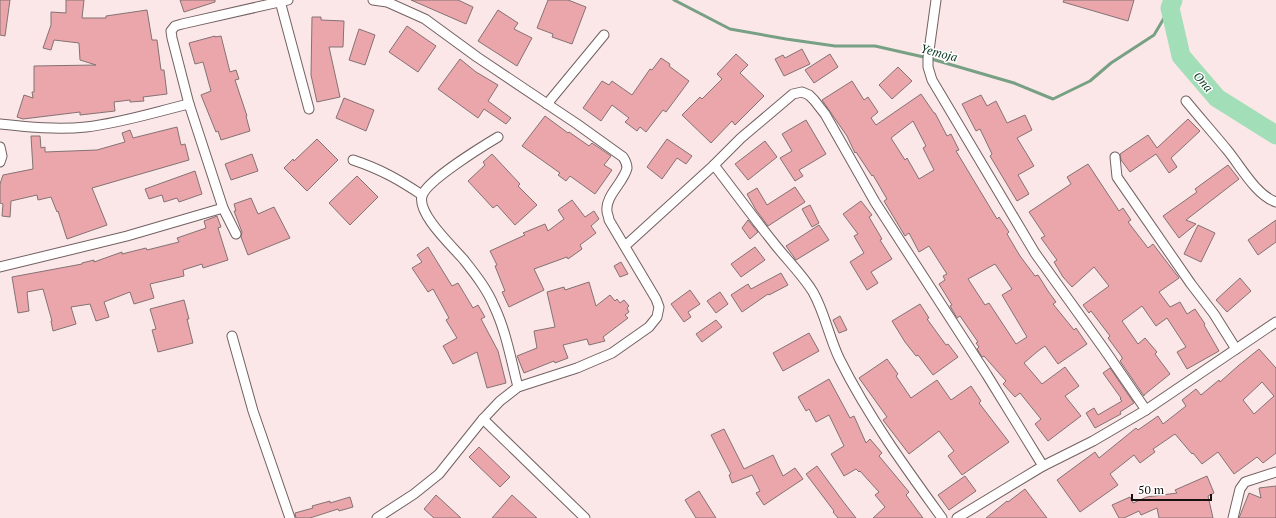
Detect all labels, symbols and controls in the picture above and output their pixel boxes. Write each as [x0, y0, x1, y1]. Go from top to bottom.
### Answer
water label: Yemoja [919, 40, 959, 65]
water label: Ona [1191, 68, 1216, 95]
scale bar [1132, 476, 1211, 502]
text: 50 m [1138, 482, 1165, 497]

